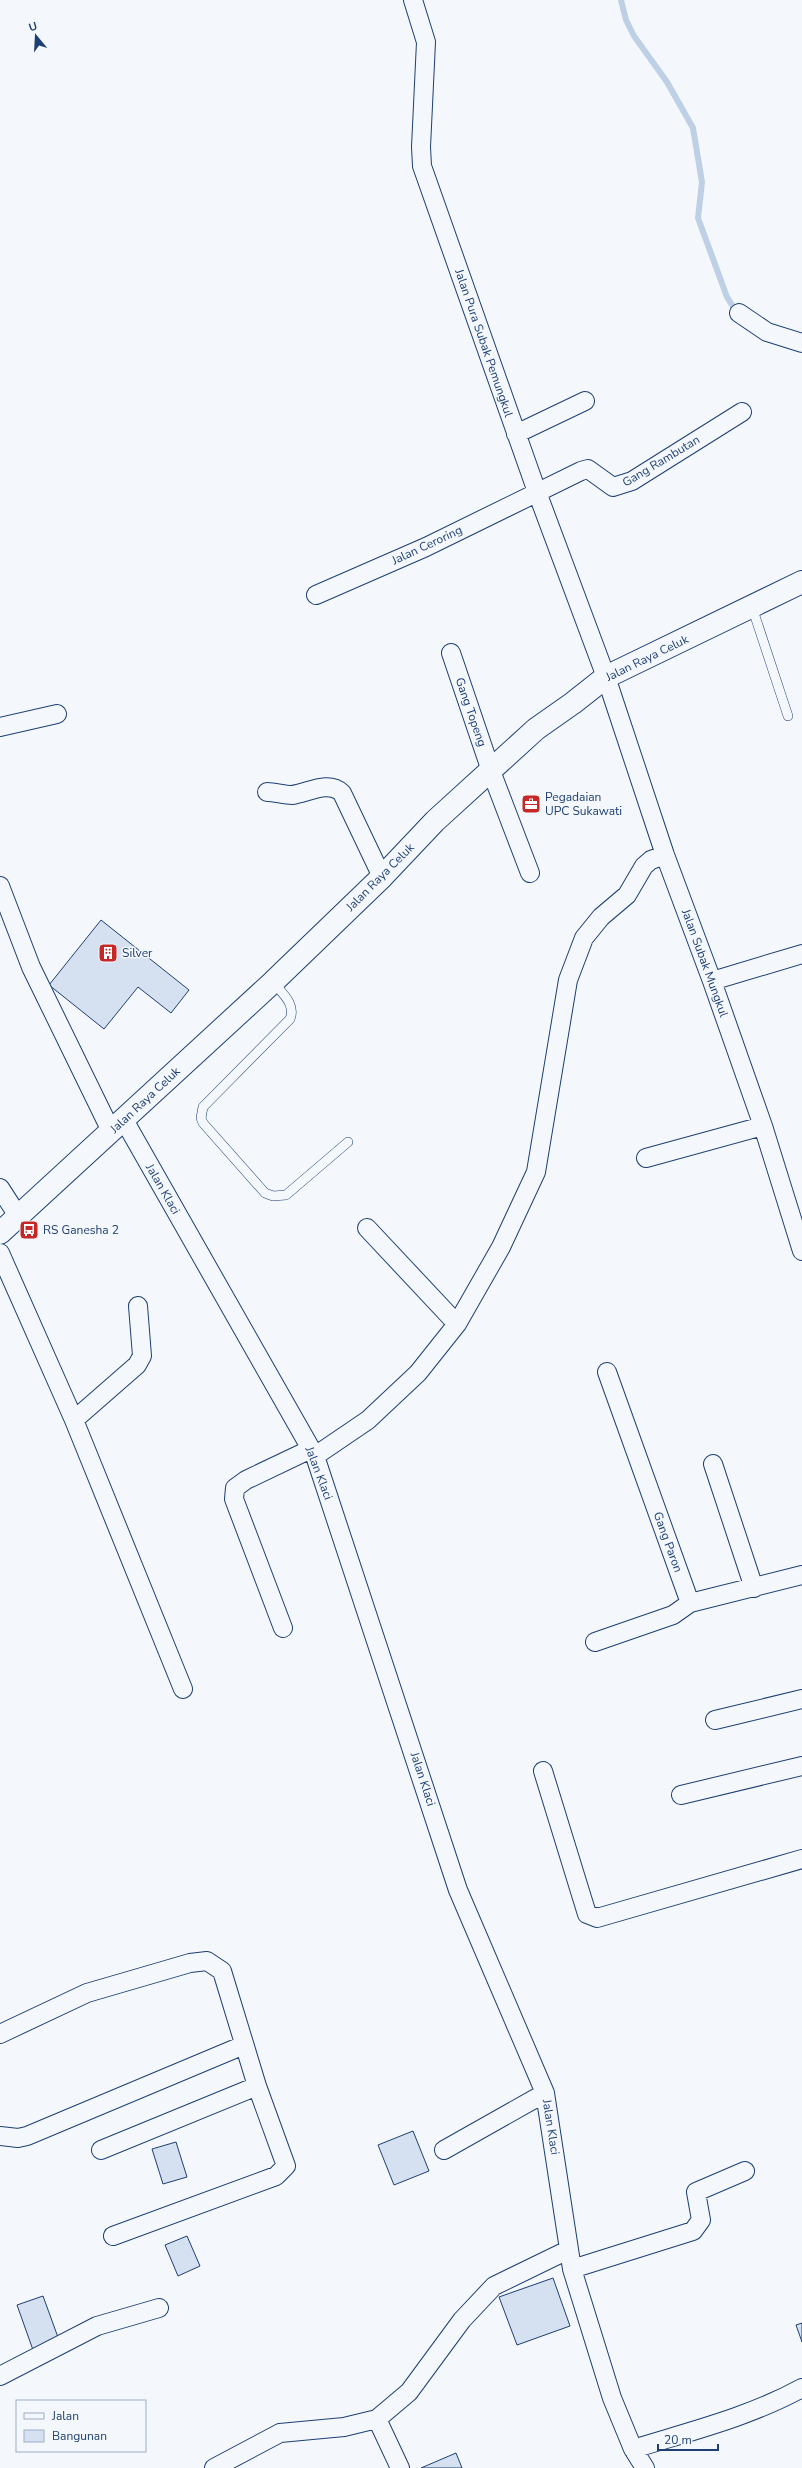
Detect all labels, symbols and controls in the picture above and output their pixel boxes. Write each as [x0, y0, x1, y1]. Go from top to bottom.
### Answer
north arrow [16, 16, 56, 56]
text: U [27, 19, 39, 35]
street label: Jalan Pura Subak Pemungkul [451, 266, 517, 419]
street label: Gang Rambutan [619, 432, 703, 490]
street label: Jalan Ceroring [388, 522, 465, 569]
street label: Jalan Raya Celuk [602, 631, 692, 685]
street label: Gang Topeng [452, 675, 490, 749]
place label: Pegadaian UPC Sukawati [545, 789, 622, 819]
office icon: Pegadaian UPC Sukawati [520, 793, 542, 815]
street label: Jalan Raya Celuk [342, 839, 418, 915]
street label: Jalan Subak Mungkul [678, 906, 732, 1020]
building icon: Silver [97, 942, 119, 964]
place label: Silver [122, 945, 153, 961]
street label: Jalan Raya Celuk [106, 1063, 184, 1137]
street label: Jalan Klaci [142, 1160, 184, 1217]
bus stop icon: RS Ganesha 2 [18, 1219, 40, 1241]
place label: RS Ganesha 2 [43, 1222, 119, 1238]
street label: Jalan Klaci [301, 1443, 336, 1502]
street label: Gang Paron [650, 1509, 686, 1575]
street label: Jalan Klaci [406, 1749, 439, 1808]
street label: Jalan Klaci [539, 2097, 563, 2156]
legend [16, 2400, 146, 2452]
text: Jalan [51, 2408, 79, 2424]
scale bar [658, 2426, 718, 2452]
text: Bangunan [52, 2428, 107, 2444]
text: 20 m [664, 2432, 692, 2448]

